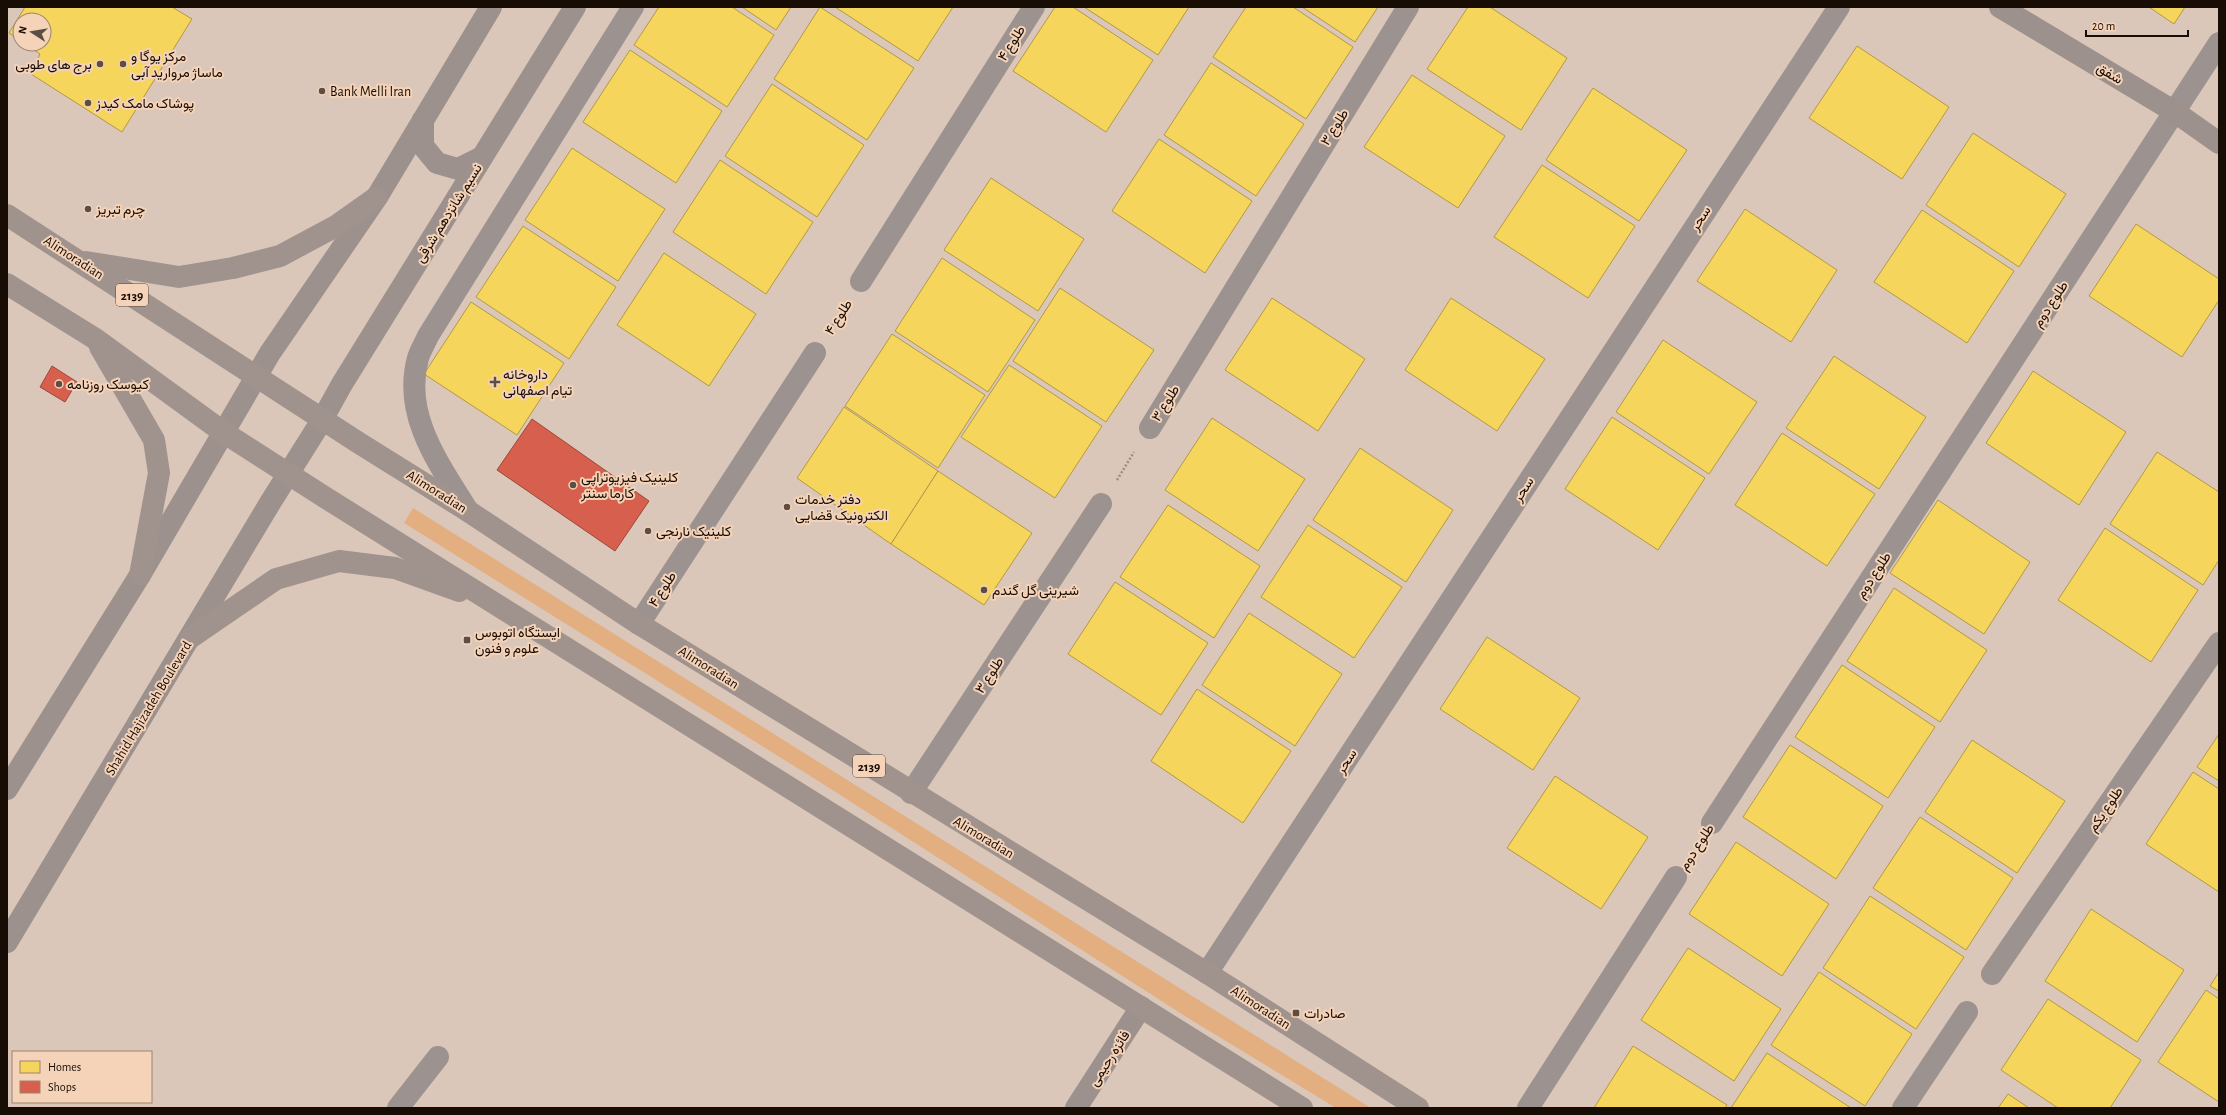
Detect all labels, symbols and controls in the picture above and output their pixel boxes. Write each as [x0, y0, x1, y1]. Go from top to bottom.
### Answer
north arrow [12, 12, 52, 52]
scale bar [2086, 12, 2188, 38]
text: 20 m [2092, 20, 2115, 32]
street label: طلوع ۴ [996, 23, 1031, 65]
text: N [17, 25, 29, 35]
place label: مرکز یوگا و ماساژ مروارید آبی [131, 49, 223, 81]
place label: برج های طوبی [15, 58, 92, 75]
marker: برج های طوبی [95, 59, 105, 69]
marker: مرکز یوگا و ماساژ مروارید آبی [118, 59, 128, 69]
street label: شفق [2094, 61, 2125, 88]
place label: Bank Melli Iran [330, 85, 411, 99]
marker: Bank Melli Iran [317, 86, 327, 96]
place label: پوشاک مامک کیدز [95, 97, 194, 113]
marker: پوشاک مامک کیدز [83, 98, 93, 108]
street label: طلوع ۳ [1318, 107, 1354, 150]
street label: نسیم شانزدهم شرقی [413, 162, 486, 266]
place label: چرم تبریز [95, 203, 145, 219]
marker: چرم تبریز [83, 204, 93, 214]
street label: سحر [1687, 204, 1715, 235]
street label: Alimoradian [41, 233, 106, 282]
street label: طلوع دوم [2031, 279, 2073, 332]
road number: 2139 [116, 284, 148, 306]
street label: طلوع ۴ [823, 297, 858, 339]
place label: داروخانه تیام اصفهانی [503, 368, 572, 399]
marker: داروخانه تیام اصفهانی [490, 377, 500, 387]
place label: کیوسک روزنامه [67, 378, 149, 393]
marker: کیوسک روزنامه [54, 379, 64, 389]
street label: طلوع ۳ [1149, 383, 1185, 426]
street label: Alimoradian [404, 468, 469, 516]
place label: کلینیک فیزیوتراپی کارما سنتر [580, 471, 678, 502]
street label: سحر [1510, 475, 1538, 506]
marker: کلینیک فیزیوتراپی کارما سنتر [568, 480, 578, 490]
place label: دفتر خدمات الکترونیک قضایی [795, 493, 888, 524]
marker: دفتر خدمات الکترونیک قضایی [782, 502, 792, 512]
place label: کلینیک نارنجی [656, 525, 731, 540]
marker: کلینیک نارنجی [643, 526, 653, 536]
street label: طلوع دوم [1854, 550, 1896, 603]
street label: طلوع ۴ [646, 569, 682, 611]
place label: شیرینی گل گندم [992, 583, 1079, 599]
marker: شیرینی گل گندم [979, 585, 989, 595]
place label: ایستگاه اتوبوس علوم و فنون [475, 625, 560, 657]
marker: ایستگاه اتوبوس علوم و فنون [462, 635, 472, 645]
street label: Shahid Hajizadeh Boulevard [103, 639, 194, 778]
street label: Alimoradian [676, 644, 741, 692]
street label: طلوع ۳ [973, 655, 1009, 698]
street label: سحر [1333, 747, 1361, 778]
road number: 2139 [853, 755, 885, 777]
street label: طلوع یکم [2086, 784, 2128, 836]
street label: Alimoradian [951, 814, 1016, 861]
street label: طلوع دوم [1677, 822, 1719, 875]
street label: Alimoradian [1228, 983, 1293, 1032]
place label: صادرات [1304, 1007, 1346, 1022]
marker: صادرات [1291, 1008, 1301, 1018]
street label: فائزه رحیمی [1087, 1028, 1134, 1089]
legend [12, 1051, 152, 1103]
text: Homes [48, 1061, 81, 1073]
text: Shops [48, 1081, 76, 1093]

